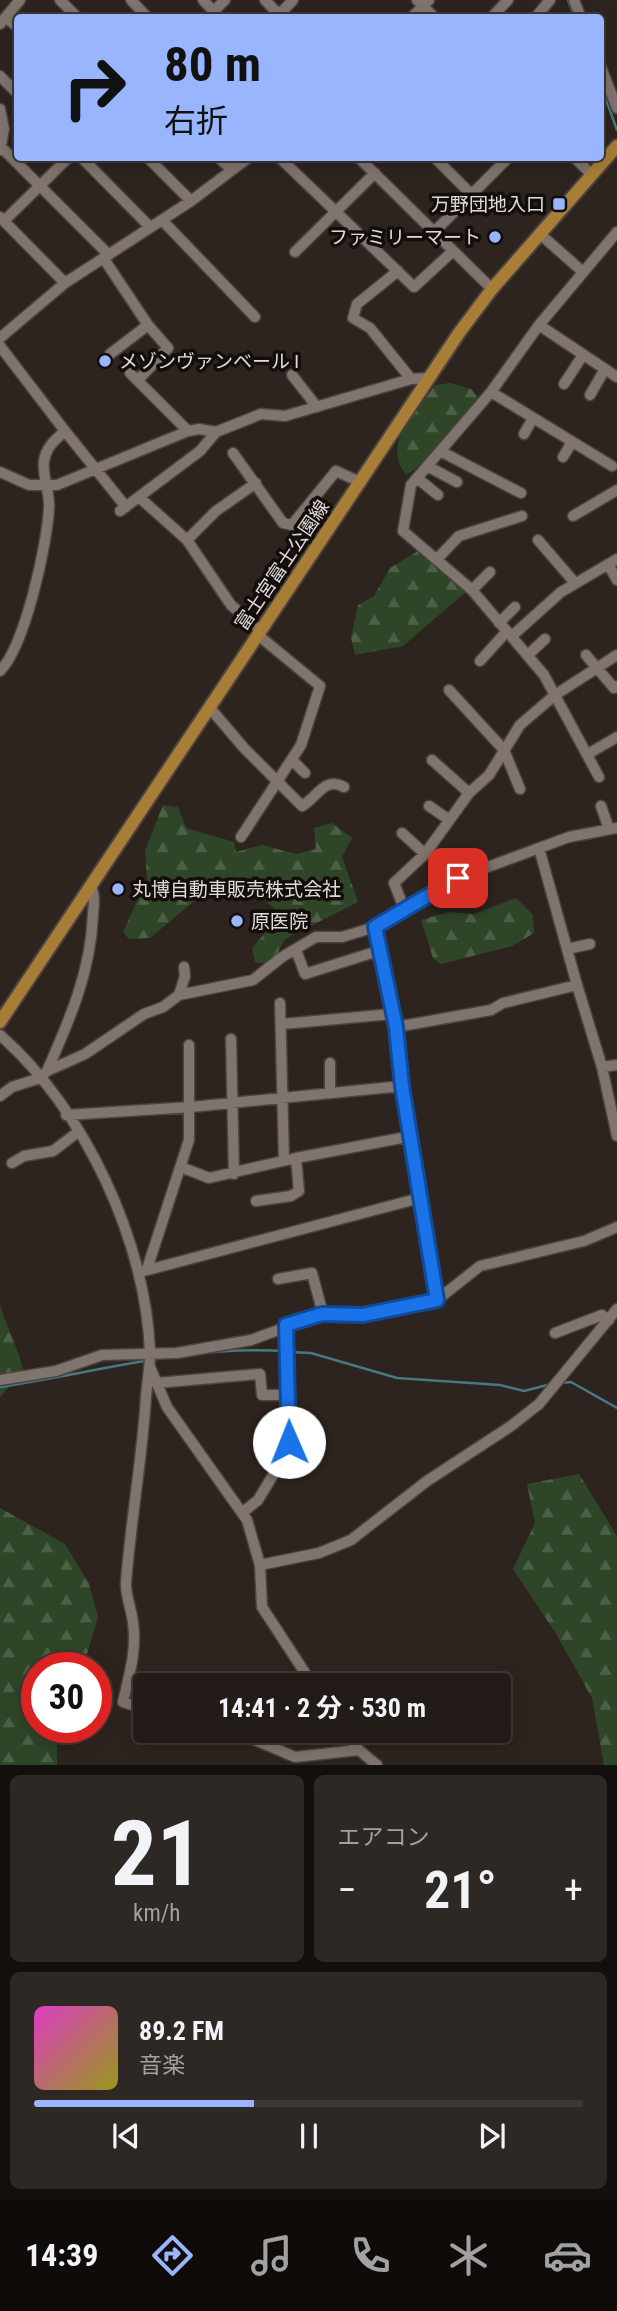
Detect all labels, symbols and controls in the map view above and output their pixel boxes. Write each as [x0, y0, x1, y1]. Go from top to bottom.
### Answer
text: 80 m [164, 36, 261, 93]
icon: right [49, 42, 140, 133]
text: 右折 [164, 102, 228, 140]
place label: 万野団地入口 [431, 193, 545, 216]
marker: 万野団地入口 [551, 196, 567, 212]
place label: ファミリーマート [329, 226, 481, 249]
marker: ファミリーマート [487, 229, 503, 245]
place label: メゾンヴァンベール I [119, 350, 299, 373]
marker: メゾンヴァンベール I [97, 353, 113, 369]
street label: 富士宮富士公園線 [230, 496, 334, 634]
pin [428, 848, 488, 908]
icon: arrive [439, 859, 477, 897]
place label: 丸博自動車販売株式会社 [132, 878, 341, 901]
marker: 丸博自動車販売株式会社 [110, 881, 126, 897]
place label: 原医院 [251, 910, 308, 933]
marker: 原医院 [229, 913, 245, 929]
position arrow [252, 1405, 326, 1479]
speed limit sign: 30 [21, 1652, 112, 1743]
text: 14:41 · 2 分 · 530 m [218, 1693, 426, 1723]
text: 21 [111, 1801, 203, 1907]
text: エアコン [338, 1824, 430, 1851]
text: 21° [424, 1860, 497, 1921]
text: − [338, 1868, 357, 1912]
text: + [564, 1868, 583, 1912]
text: km/h [133, 1900, 180, 1927]
text: 89.2 FM [139, 2016, 224, 2046]
text: 音楽 [139, 2052, 185, 2079]
icon: previous [107, 2117, 145, 2155]
icon: pause [290, 2117, 328, 2155]
icon: next [473, 2117, 511, 2155]
icon: directions [148, 2231, 197, 2280]
icon: music [247, 2231, 296, 2280]
icon: phone [346, 2231, 395, 2280]
icon: climate [444, 2231, 493, 2280]
icon: car [543, 2231, 592, 2280]
text: 14:39 [25, 2236, 98, 2274]

